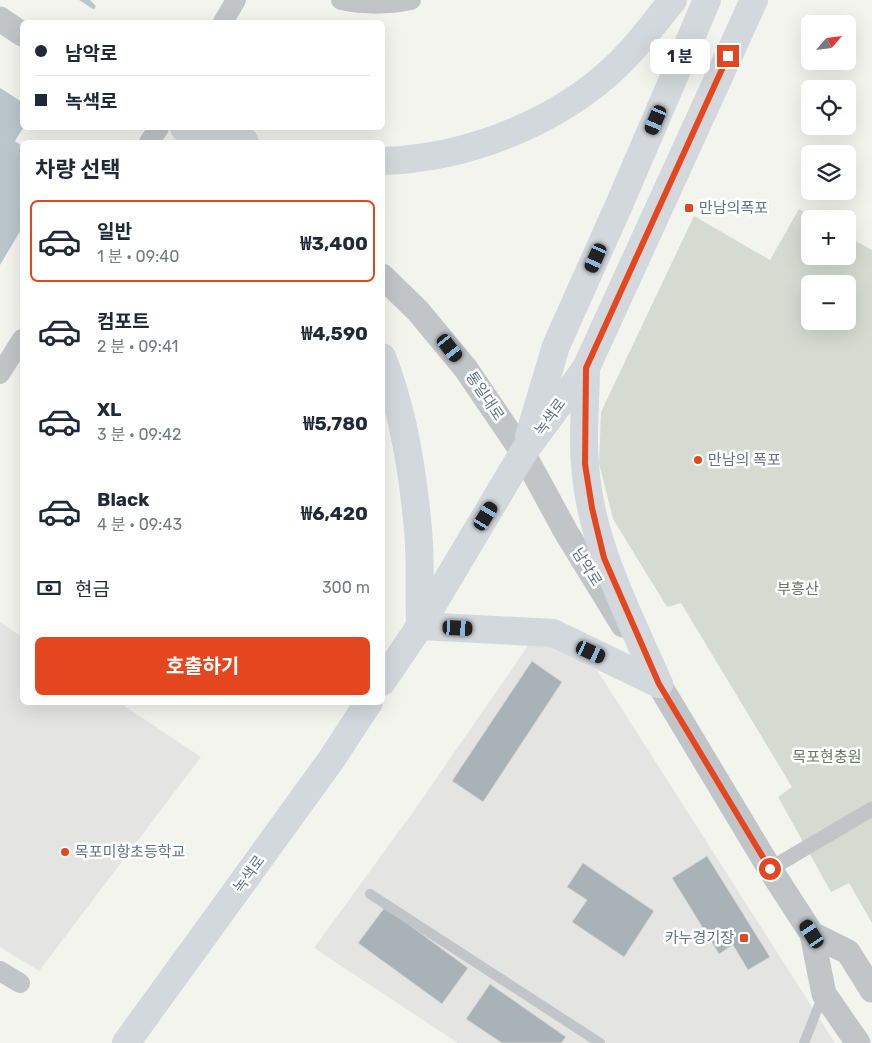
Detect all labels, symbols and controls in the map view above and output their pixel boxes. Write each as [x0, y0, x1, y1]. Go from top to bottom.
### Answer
north arrow [801, 15, 856, 70]
map controls [801, 15, 856, 330]
callout: 1 분 [650, 38, 710, 74]
text: 남악로 [65, 42, 117, 65]
route end [717, 45, 739, 67]
text: 1 분 [667, 47, 693, 66]
button: locate [801, 80, 856, 135]
text: 녹색로 [65, 90, 117, 113]
car [643, 103, 668, 137]
button: layers [801, 145, 856, 200]
text: 차량 선택 [35, 156, 121, 183]
place label: 만남의폭포 [699, 199, 768, 217]
marker: 만남의폭포 [683, 202, 695, 214]
button: + [801, 210, 856, 265]
icon: car [37, 219, 82, 264]
text: 일반 [97, 220, 132, 243]
text: ₩3,400 [300, 232, 368, 255]
car [583, 241, 608, 275]
text: 1 분 · 09:40 [97, 247, 179, 266]
button: − [801, 275, 856, 330]
icon: car [37, 309, 82, 354]
text: 컴포트 [97, 310, 149, 333]
text: ₩4,590 [301, 322, 368, 345]
car [434, 332, 465, 364]
text: 2 분 · 09:41 [97, 337, 178, 356]
street label: 통일대로 [462, 368, 508, 424]
street label: 녹색로 [531, 395, 569, 439]
text: XL [97, 398, 121, 421]
icon: car [37, 399, 82, 444]
text: ₩5,780 [303, 412, 368, 435]
text: 3 분 · 09:42 [97, 425, 181, 444]
place label: 만남의 폭포 [708, 451, 781, 469]
marker: 만남의 폭포 [692, 454, 704, 466]
text: Black [97, 488, 149, 511]
icon: car [37, 489, 82, 534]
car [471, 499, 500, 533]
text: ₩6,420 [301, 502, 368, 525]
text: 4 분 · 09:43 [97, 515, 182, 534]
street label: 남악로 [568, 545, 606, 589]
icon: cash [35, 574, 63, 602]
text: 현금 [75, 578, 110, 601]
text: 300 m [322, 578, 370, 597]
park label: 부흥산 [777, 580, 819, 598]
car [442, 620, 473, 636]
button: 호출하기 [35, 637, 370, 695]
car [574, 639, 607, 665]
park label: 목포현충원 [792, 748, 862, 766]
place label: 목포미항초등학교 [75, 843, 185, 861]
marker: 목포미항초등학교 [59, 846, 71, 858]
street label: 녹색로 [230, 852, 268, 896]
route start [759, 858, 781, 880]
car [797, 917, 826, 951]
place label: 카누경기장 [665, 929, 734, 947]
marker: 카누경기장 [738, 932, 750, 944]

